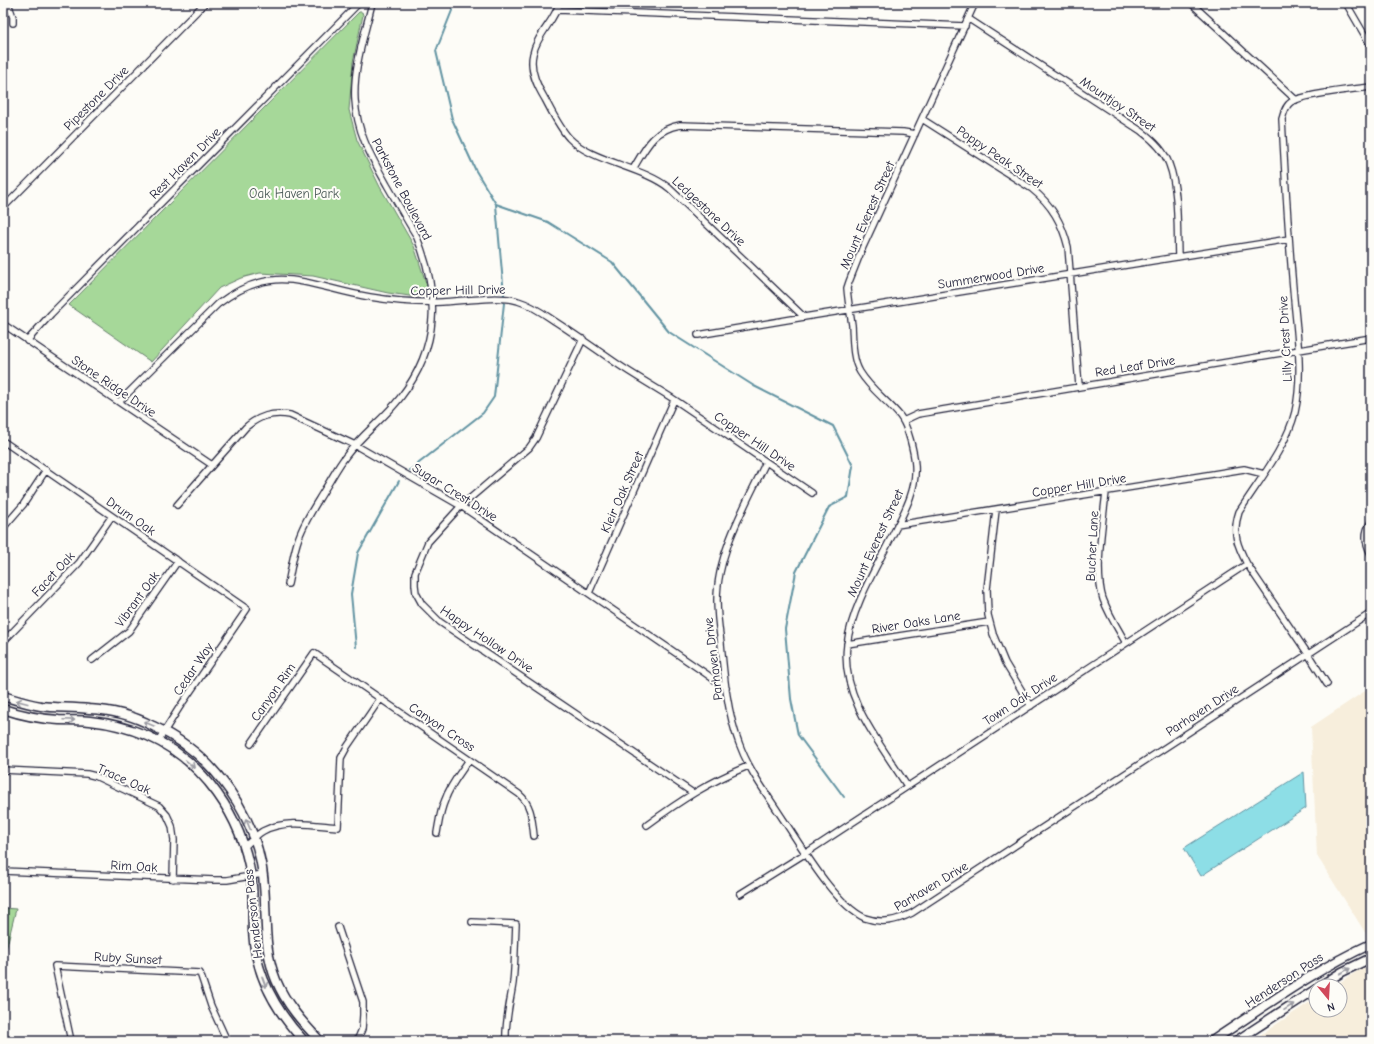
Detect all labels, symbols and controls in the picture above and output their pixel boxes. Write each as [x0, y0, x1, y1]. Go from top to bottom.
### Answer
street label: Pipestone Drive [61, 62, 132, 133]
street label: Mountjoy Street [1077, 73, 1160, 136]
street label: Poppy Peak Street [954, 123, 1047, 192]
street label: Rest Haven Drive [146, 124, 224, 202]
street label: Parkstone Boulevard [369, 136, 435, 242]
street label: Mount Everest Street [836, 158, 898, 271]
street label: Ledgestone Drive [669, 173, 749, 249]
park label: Oak Haven Park [249, 186, 340, 201]
street label: Summerwood Drive [937, 260, 1046, 292]
street label: Copper Hill Drive [410, 282, 506, 298]
street label: Lilly Crest Drive [1275, 295, 1295, 382]
street label: Stone Ridge Drive [69, 352, 160, 420]
street label: Red Leaf Drive [1094, 352, 1177, 380]
street label: Copper Hill Drive [711, 408, 799, 474]
street label: Kleir Oak Street [597, 448, 647, 535]
street label: Sugar Crest Drive [410, 460, 501, 525]
street label: Copper Hill Drive [1031, 470, 1128, 500]
street label: Mount Everest Street [844, 486, 907, 599]
street label: Drum Oak [104, 494, 159, 539]
street label: Bucher Lane [1083, 510, 1101, 582]
street label: Facet Oak [29, 548, 78, 599]
street label: Vibrant Oak [112, 568, 163, 630]
street label: Happy Hollow Drive [438, 602, 537, 676]
street label: River Oaks Lane [871, 608, 962, 636]
street label: Parhaven Drive [700, 616, 726, 701]
street label: Cedar Way [170, 640, 216, 698]
street label: Canyon Rim [248, 660, 298, 724]
street label: Town Oak Drive [980, 669, 1060, 729]
street label: Parhaven Drive [1163, 681, 1241, 739]
one-way arrow [16, 698, 29, 705]
street label: Canyon Cross [406, 699, 478, 755]
one-way arrow [62, 716, 75, 724]
one-way arrow [143, 720, 155, 727]
one-way arrow [185, 760, 195, 769]
street label: Trace Oak [95, 761, 154, 798]
one-way arrow [244, 818, 252, 830]
street label: Rim Oak [110, 857, 159, 875]
street label: Parhaven Drive [891, 858, 971, 914]
street label: Henderson Pass [241, 869, 265, 959]
street label: Ruby Sunset [94, 949, 164, 967]
street label: Henderson Pass [1242, 949, 1326, 1011]
one-way arrow [1339, 967, 1351, 974]
one-way arrow [261, 976, 269, 988]
north arrow [1308, 978, 1348, 1018]
text: N [1326, 1000, 1336, 1014]
one-way arrow [1283, 1003, 1294, 1011]

